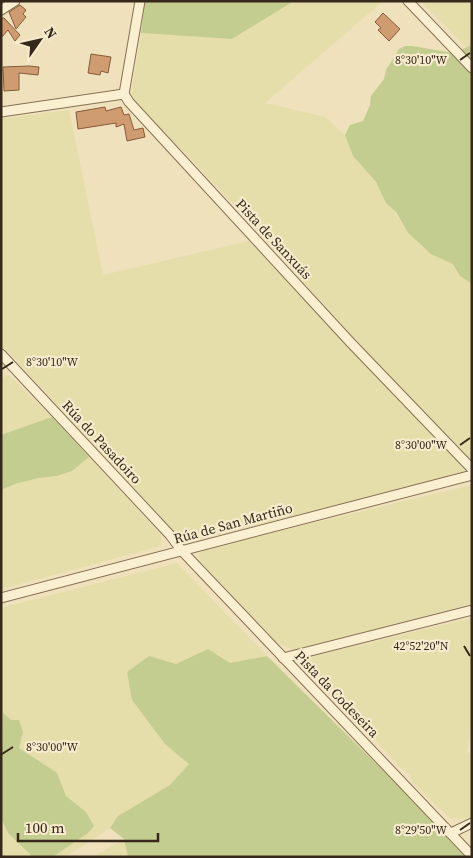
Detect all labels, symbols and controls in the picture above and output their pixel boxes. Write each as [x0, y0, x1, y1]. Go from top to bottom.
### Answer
north arrow [15, 15, 65, 65]
text: N [40, 23, 62, 43]
text: 8°30'10"W [395, 52, 447, 68]
street label: Pista de Sanxuás [231, 194, 317, 284]
text: 8°30'10"W [26, 354, 78, 370]
street label: Rúa do Pasadoiro [58, 396, 146, 489]
text: 8°30'00"W [395, 437, 447, 453]
street label: Rúa de San Martiño [171, 497, 295, 548]
text: 42°52'20"N [393, 638, 449, 654]
street label: Pista da Codeseira [290, 646, 384, 742]
text: 8°30'00"W [26, 739, 78, 755]
scale bar [18, 810, 158, 842]
text: 100 m [25, 817, 65, 838]
text: 8°29'50"W [395, 822, 447, 838]

